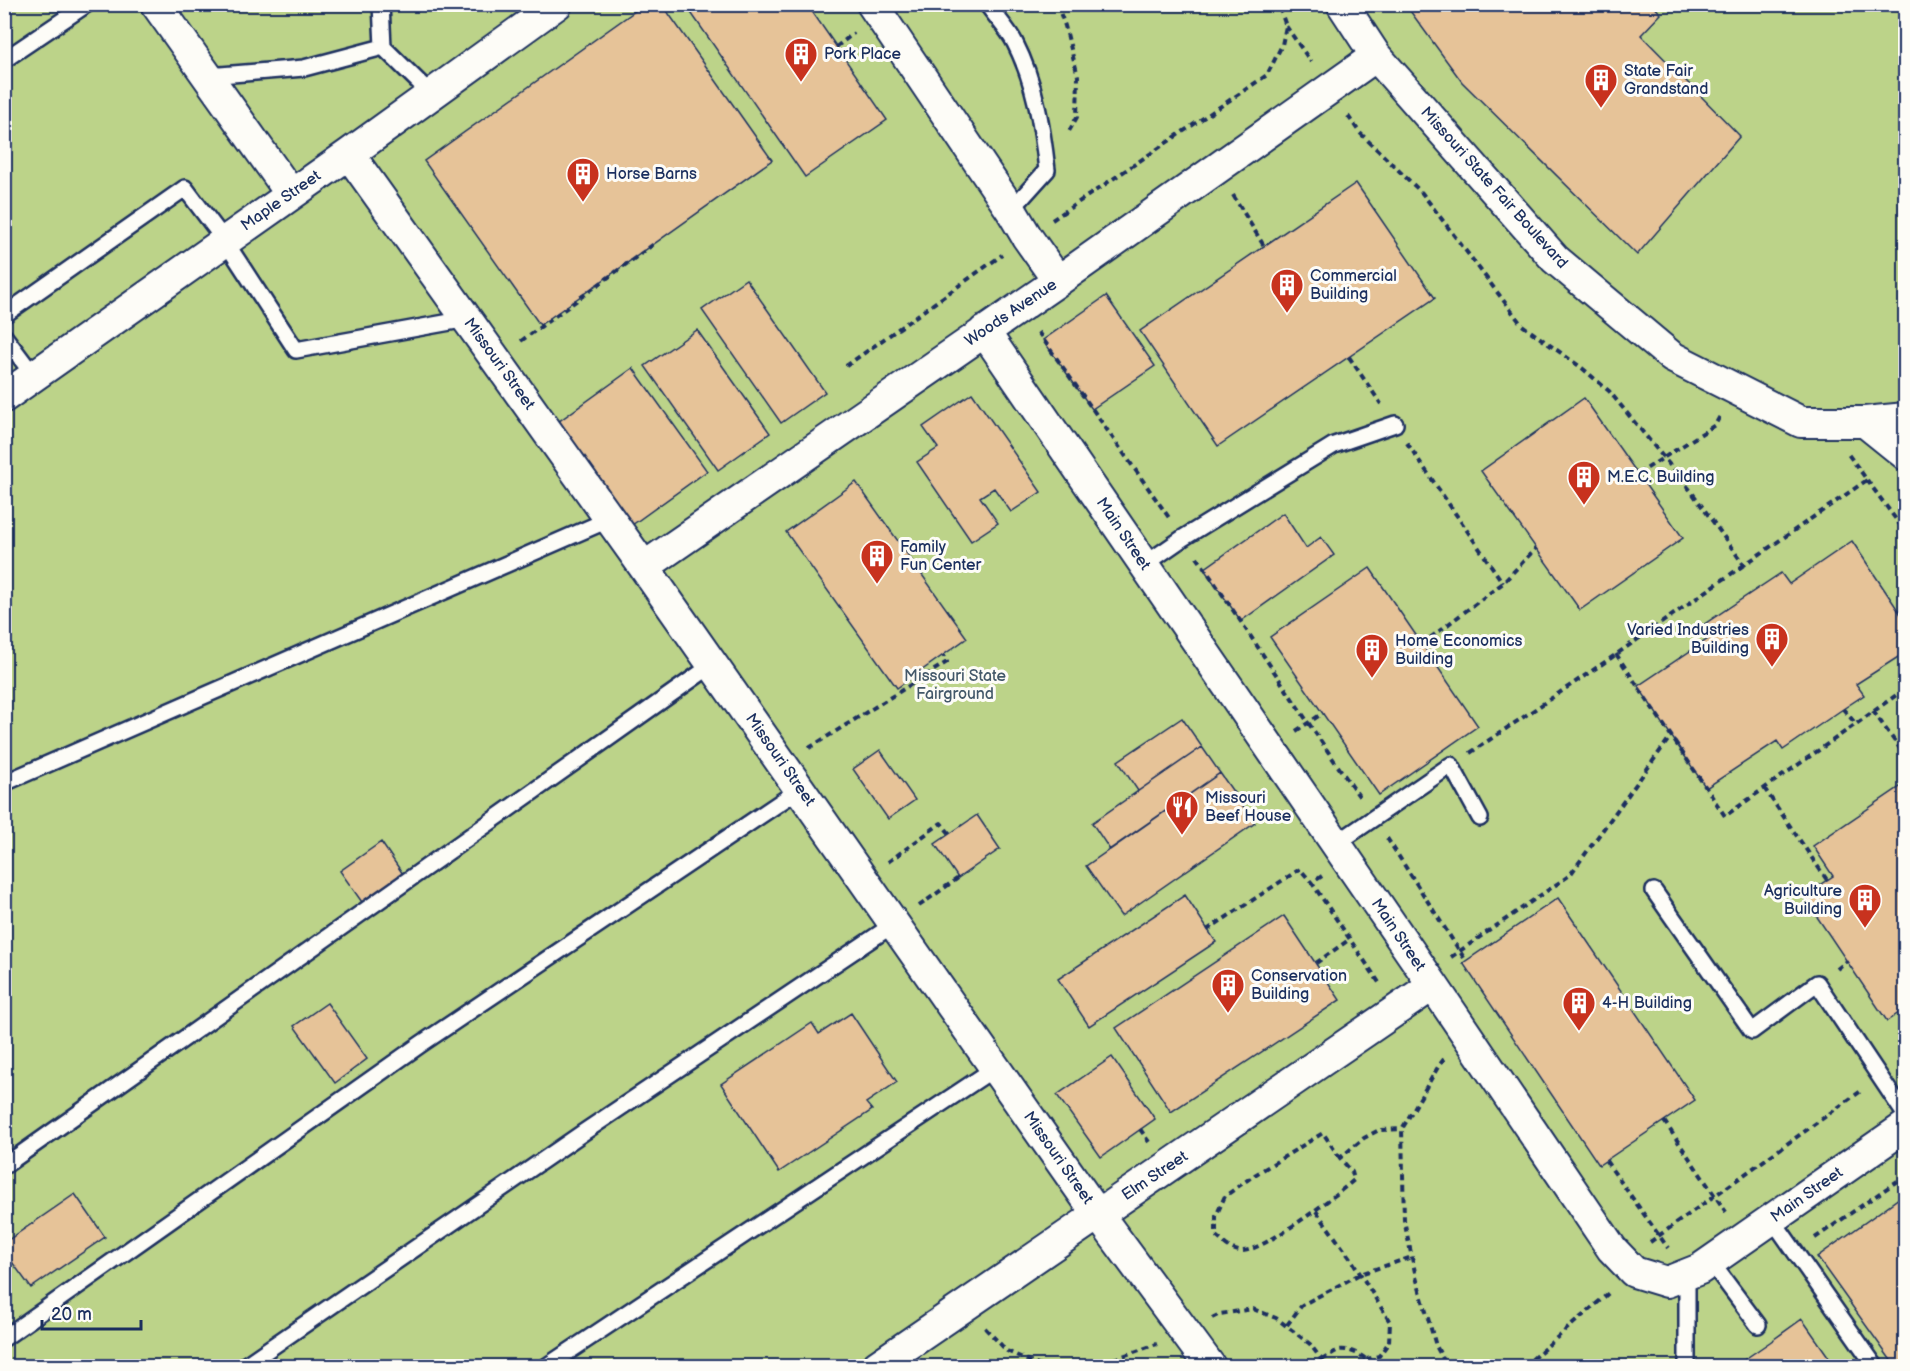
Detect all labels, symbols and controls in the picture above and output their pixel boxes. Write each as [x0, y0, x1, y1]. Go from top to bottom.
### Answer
building icon: Pork Place [783, 36, 819, 83]
place label: Pork Place [824, 45, 902, 64]
building icon: State Fair Grandstand [1583, 62, 1619, 109]
place label: State Fair Grandstand [1624, 62, 1708, 99]
street label: Missouri State Fair Boulevard [1416, 103, 1572, 273]
building icon: Horse Barns [565, 156, 601, 203]
place label: Horse Barns [606, 165, 697, 184]
street label: Maple Street [237, 166, 325, 235]
building icon: Commercial Building [1269, 267, 1305, 314]
place label: Commercial Building [1310, 267, 1397, 304]
street label: Woods Avenue [961, 275, 1061, 351]
street label: Missouri Street [459, 314, 539, 414]
building icon: M.E.C. Building [1566, 459, 1602, 506]
place label: M.E.C. Building [1607, 468, 1715, 487]
street label: Main Street [1092, 494, 1154, 574]
building icon: Family Fun Center [859, 538, 895, 585]
place label: Family Fun Center [900, 538, 981, 575]
place label: Varied Industries Building [1627, 621, 1749, 658]
building icon: Varied Industries Building [1754, 621, 1790, 668]
building icon: Home Economics Building [1354, 632, 1390, 679]
place label: Home Economics Building [1395, 632, 1523, 669]
park label: Missouri State Fairground [904, 667, 1006, 704]
street label: Missouri Street [741, 710, 819, 810]
restaurant icon: Missouri Beef House [1164, 789, 1200, 836]
place label: Missouri Beef House [1205, 789, 1292, 826]
place label: Agriculture Building [1764, 882, 1843, 919]
building icon: Agriculture Building [1847, 882, 1883, 929]
street label: Main Street [1367, 895, 1429, 975]
building icon: Conservation Building [1210, 967, 1246, 1014]
place label: Conservation Building [1251, 967, 1347, 1004]
building icon: 4-H Building [1561, 985, 1597, 1032]
place label: 4-H Building [1602, 994, 1692, 1013]
street label: Missouri Street [1019, 1108, 1097, 1208]
street label: Elm Street [1118, 1147, 1192, 1205]
street label: Main Street [1767, 1163, 1847, 1227]
scale bar [42, 1293, 141, 1331]
text: 20 m [51, 1304, 92, 1325]

